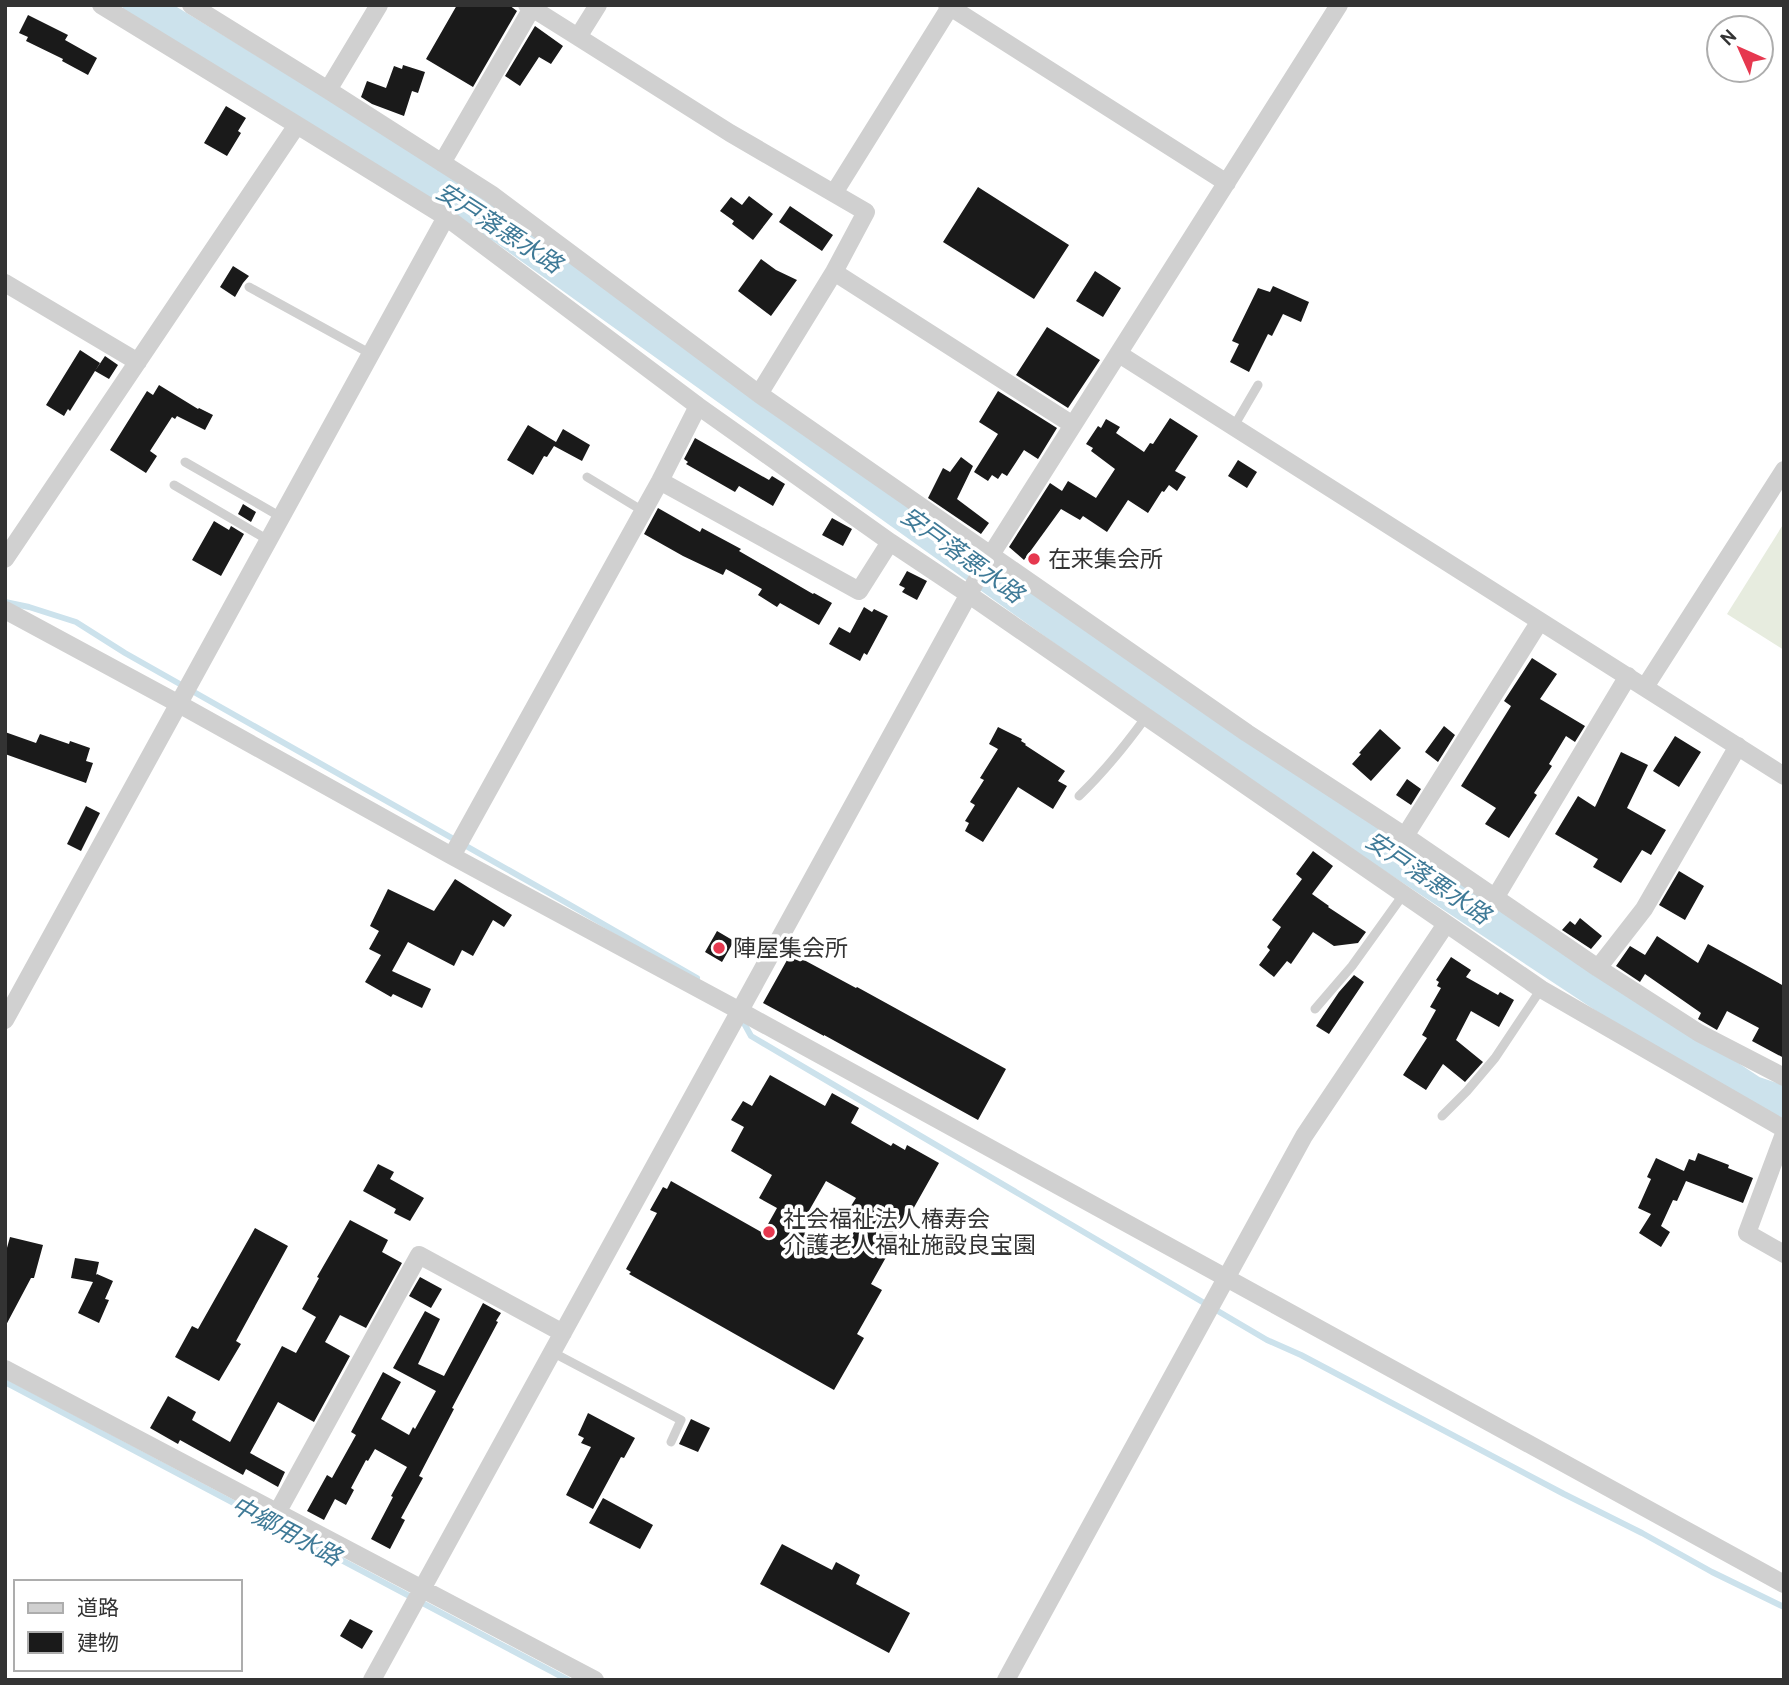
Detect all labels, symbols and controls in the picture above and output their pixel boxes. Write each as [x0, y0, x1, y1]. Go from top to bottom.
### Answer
north arrow [1705, 14, 1775, 84]
text: N [1715, 24, 1741, 50]
water label: 安戸落悪水路 [431, 176, 569, 280]
water label: 安戸落悪水路 [896, 501, 1031, 610]
place label: 在来集会所 [1048, 545, 1163, 573]
marker: 在来集会所 [1026, 551, 1042, 567]
water label: 安戸落悪水路 [1360, 825, 1498, 931]
place label: 陣屋集会所 [733, 934, 848, 962]
marker: 陣屋集会所 [711, 940, 727, 956]
place label: 社会福祉法人椿寿会 介護老人福祉施設良宝園 [783, 1205, 1036, 1259]
marker: 社会福祉法人椿寿会 介護老人福祉施設良宝園 [761, 1224, 777, 1240]
water label: 中郷用水路 [226, 1490, 348, 1572]
legend [14, 1580, 242, 1671]
text: 道路 [77, 1595, 119, 1620]
text: 建物 [77, 1630, 119, 1655]

